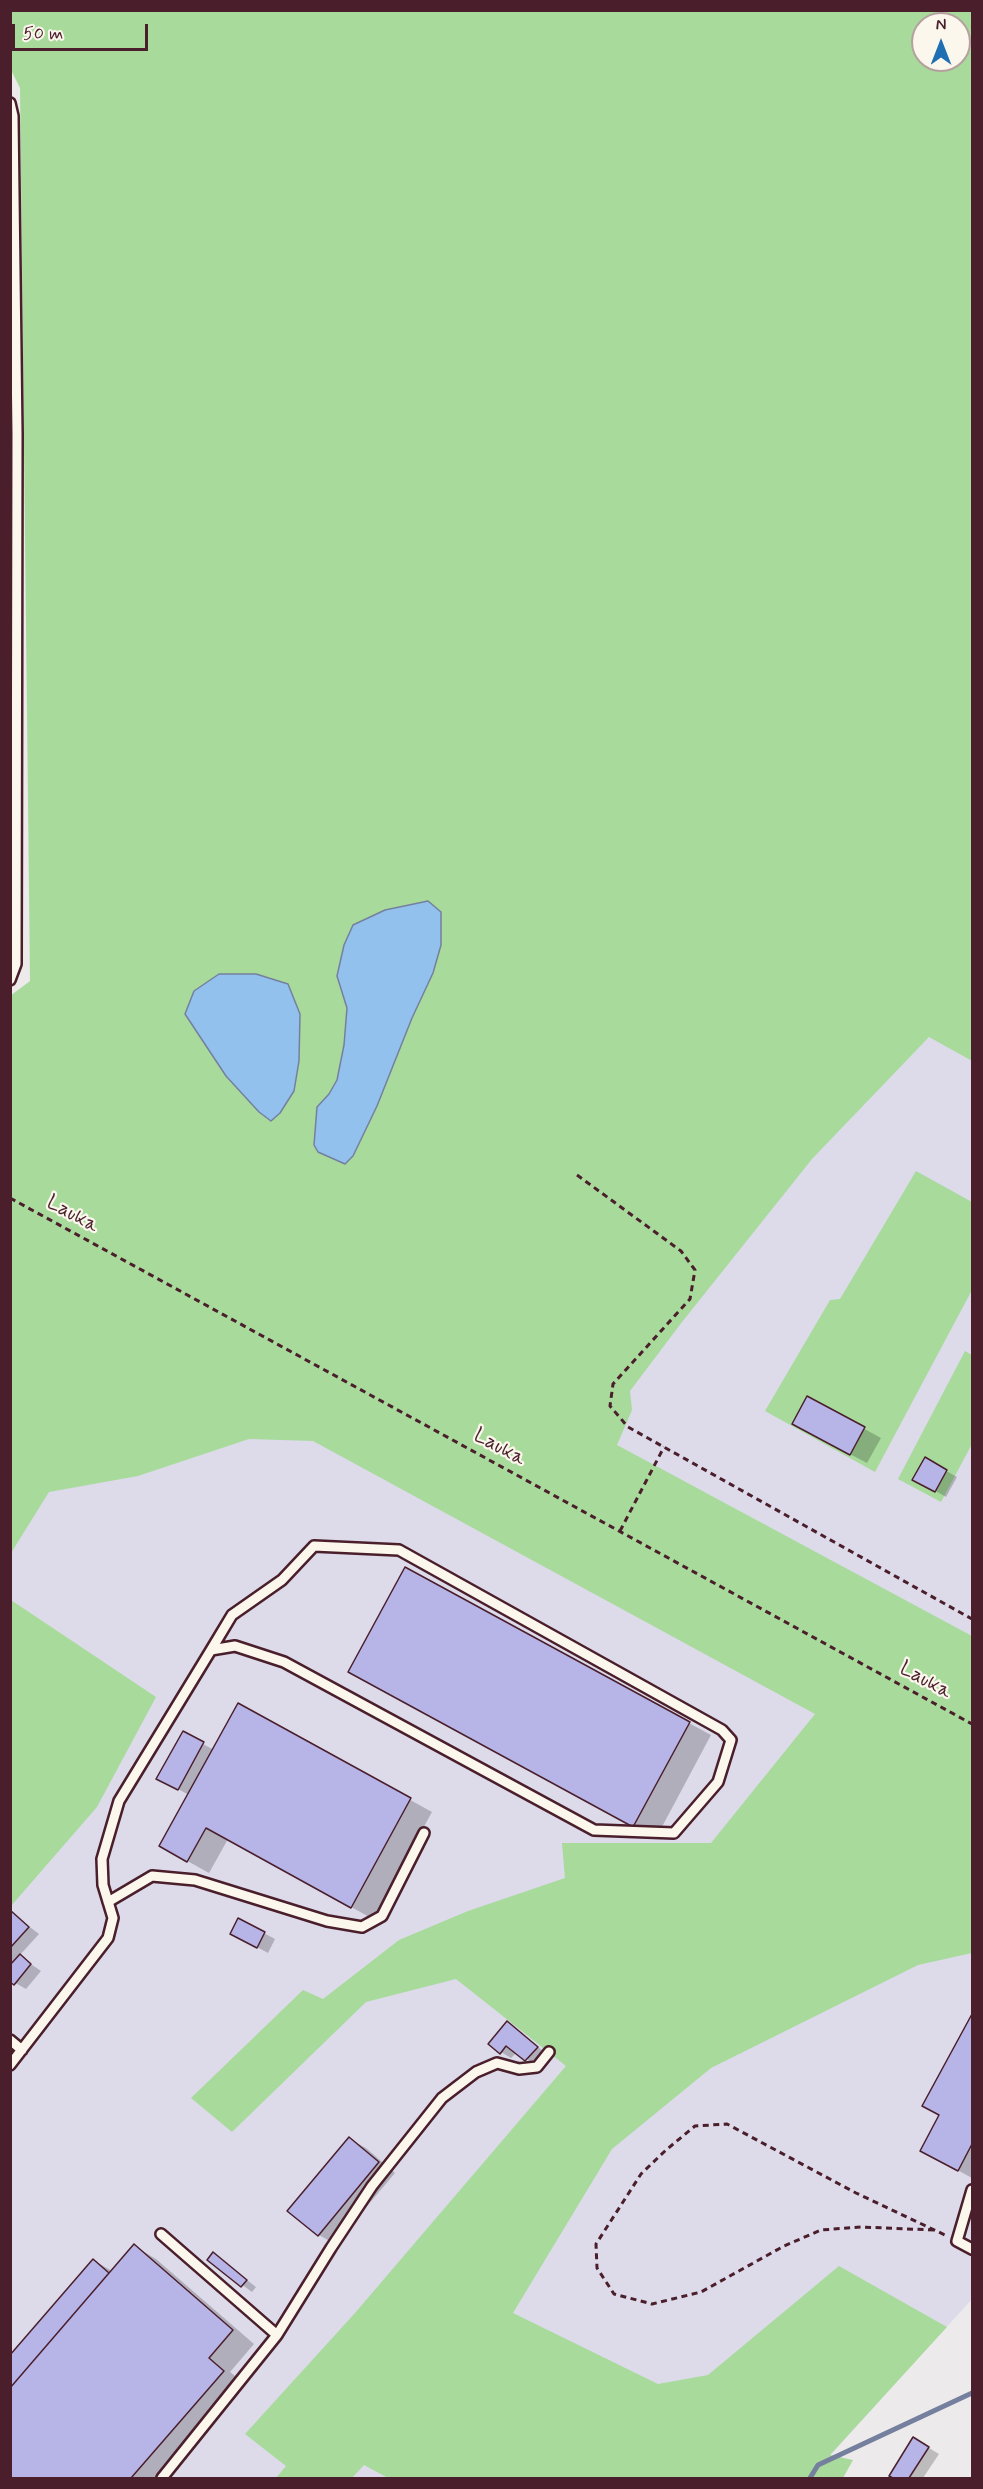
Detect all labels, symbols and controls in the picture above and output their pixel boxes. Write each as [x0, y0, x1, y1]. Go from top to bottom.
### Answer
scale bar [15, 12, 152, 50]
north arrow [911, 12, 971, 72]
text: N [936, 15, 946, 36]
text: 50 m [23, 22, 63, 46]
street label: Lauka [42, 1191, 102, 1239]
street label: Lauka [469, 1424, 529, 1472]
street label: Lauka [895, 1657, 955, 1705]

